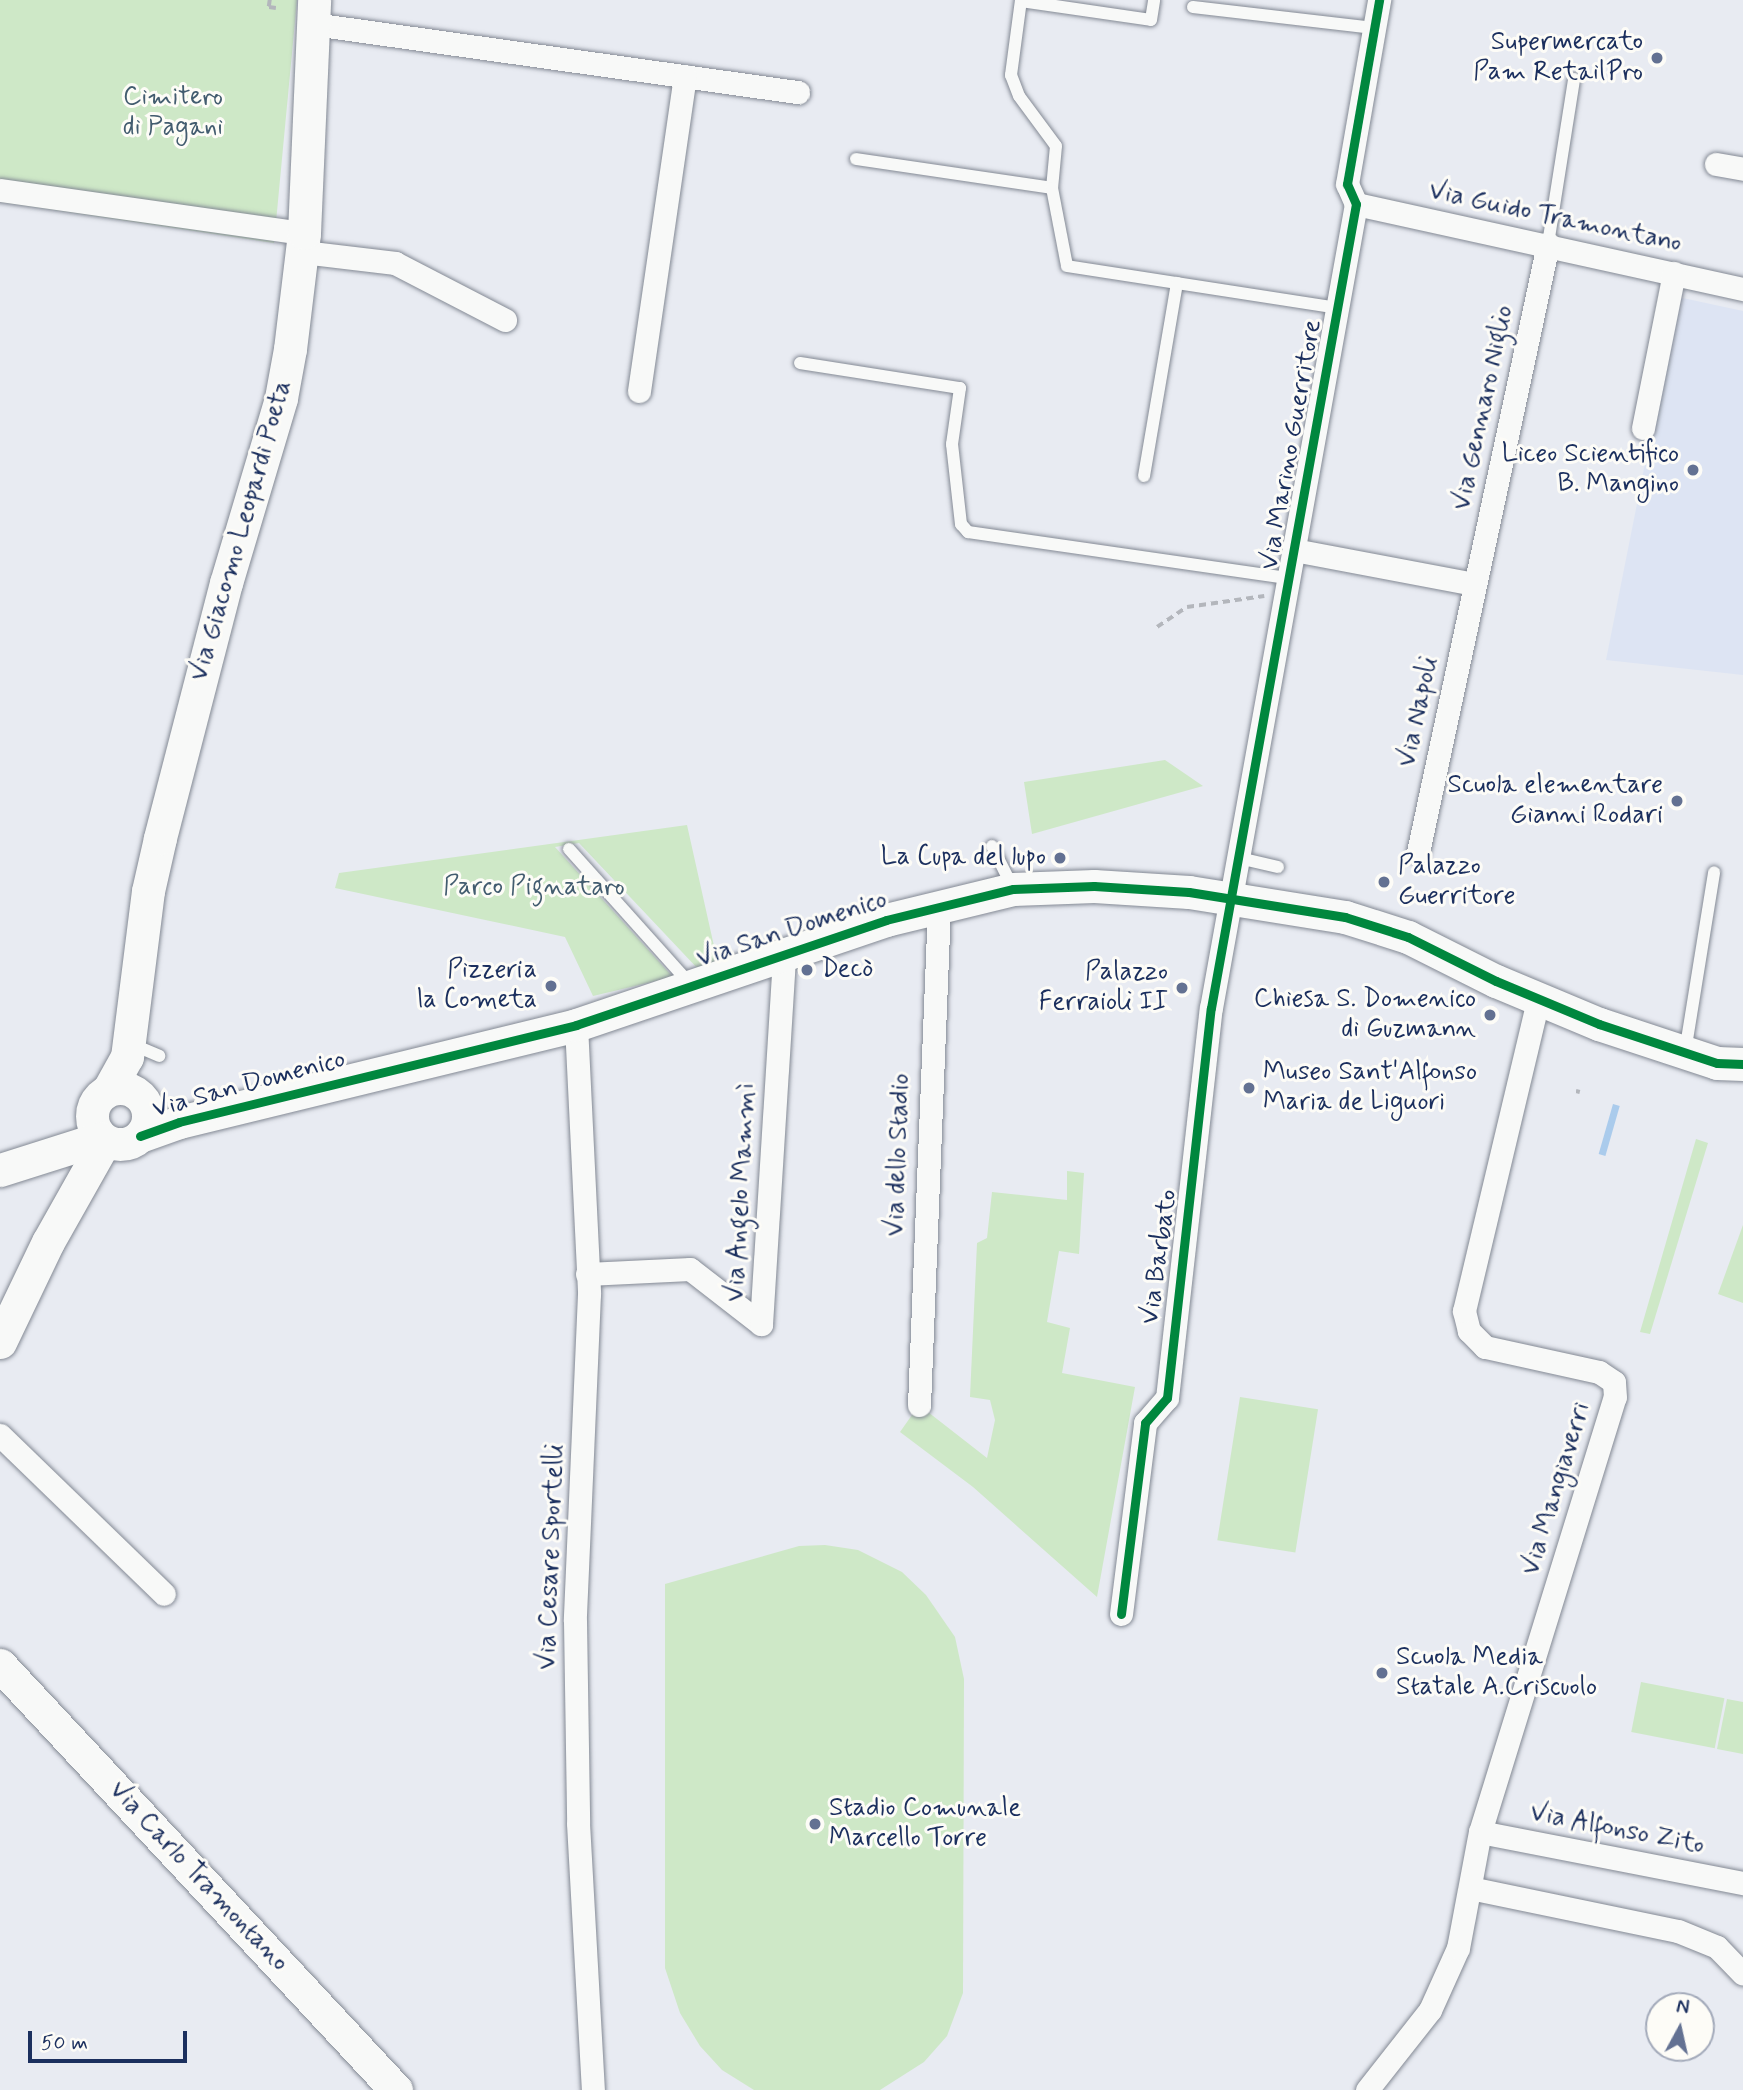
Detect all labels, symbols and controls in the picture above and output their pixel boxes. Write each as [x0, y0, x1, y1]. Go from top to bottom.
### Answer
place label: Supermercato Pam RetailPro [1486, 27, 1643, 88]
marker: Supermercato Pam RetailPro [1649, 50, 1665, 66]
park label: Cimitero di Pagani [121, 82, 225, 144]
street label: Via Guido Tramontano [1429, 177, 1681, 259]
street label: Via Gennaro Niglio [1447, 303, 1521, 513]
street label: Via Marino Guerritore [1255, 319, 1329, 571]
street label: Via Giacomo Leopardi Poeta [185, 379, 299, 683]
place label: Liceo Scientifico B. Mangino [1502, 439, 1679, 500]
marker: Liceo Scientifico B. Mangino [1685, 462, 1701, 478]
street label: Via Napoli [1392, 655, 1446, 769]
place label: Scuola elementare Gianni Rodari [1447, 770, 1663, 832]
marker: Scuola elementare Gianni Rodari [1669, 793, 1685, 809]
place label: La Cupa del lupo [871, 842, 1046, 874]
marker: La Cupa del lupo [1052, 850, 1068, 866]
place label: Palazzo Guerritore [1398, 851, 1516, 912]
park label: Parco Pignataro [443, 872, 625, 904]
marker: Palazzo Guerritore [1376, 874, 1392, 890]
street label: Via San Domenico [690, 884, 894, 976]
place label: Decò [821, 954, 873, 986]
place label: Pizzeria la Cometa [417, 955, 537, 1016]
place label: Palazzo Ferraioli II [1039, 957, 1168, 1018]
marker: Decò [799, 962, 815, 978]
marker: Pizzeria la Cometa [543, 978, 559, 994]
marker: Palazzo Ferraioli II [1174, 980, 1190, 996]
place label: Chiesa S. Domenico di Guzmann [1254, 984, 1476, 1046]
marker: Chiesa S. Domenico di Guzmann [1482, 1007, 1498, 1023]
street label: Via San Domenico [146, 1043, 352, 1127]
place label: Museo Sant'Alfonso Maria de Liguori [1263, 1057, 1477, 1118]
street label: Via dello Stadio [881, 1073, 917, 1237]
marker: Museo Sant'Alfonso Maria de Liguori [1241, 1080, 1257, 1096]
street label: Via Angelo Mammì [721, 1085, 763, 1301]
street label: Via Barbato [1135, 1189, 1185, 1325]
street label: Via Mangiaverri [1516, 1398, 1598, 1580]
street label: Via Cesare Sportelli [532, 1444, 572, 1670]
place label: Scuola Media Statale A.Criscuolo [1396, 1642, 1597, 1704]
marker: Scuola Media Statale A.Criscuolo [1374, 1665, 1390, 1681]
street label: Via Carlo Tramontano [101, 1775, 295, 1979]
place label: Stadio Comunale Marcello Torre [829, 1793, 1021, 1854]
street label: Via Alfonso Zito [1529, 1798, 1705, 1862]
marker: Stadio Comunale Marcello Torre [807, 1816, 823, 1832]
north arrow [1645, 1992, 1715, 2062]
text: N [1675, 1994, 1691, 2021]
scale bar [32, 2016, 191, 2060]
text: 50 m [41, 2029, 88, 2057]

